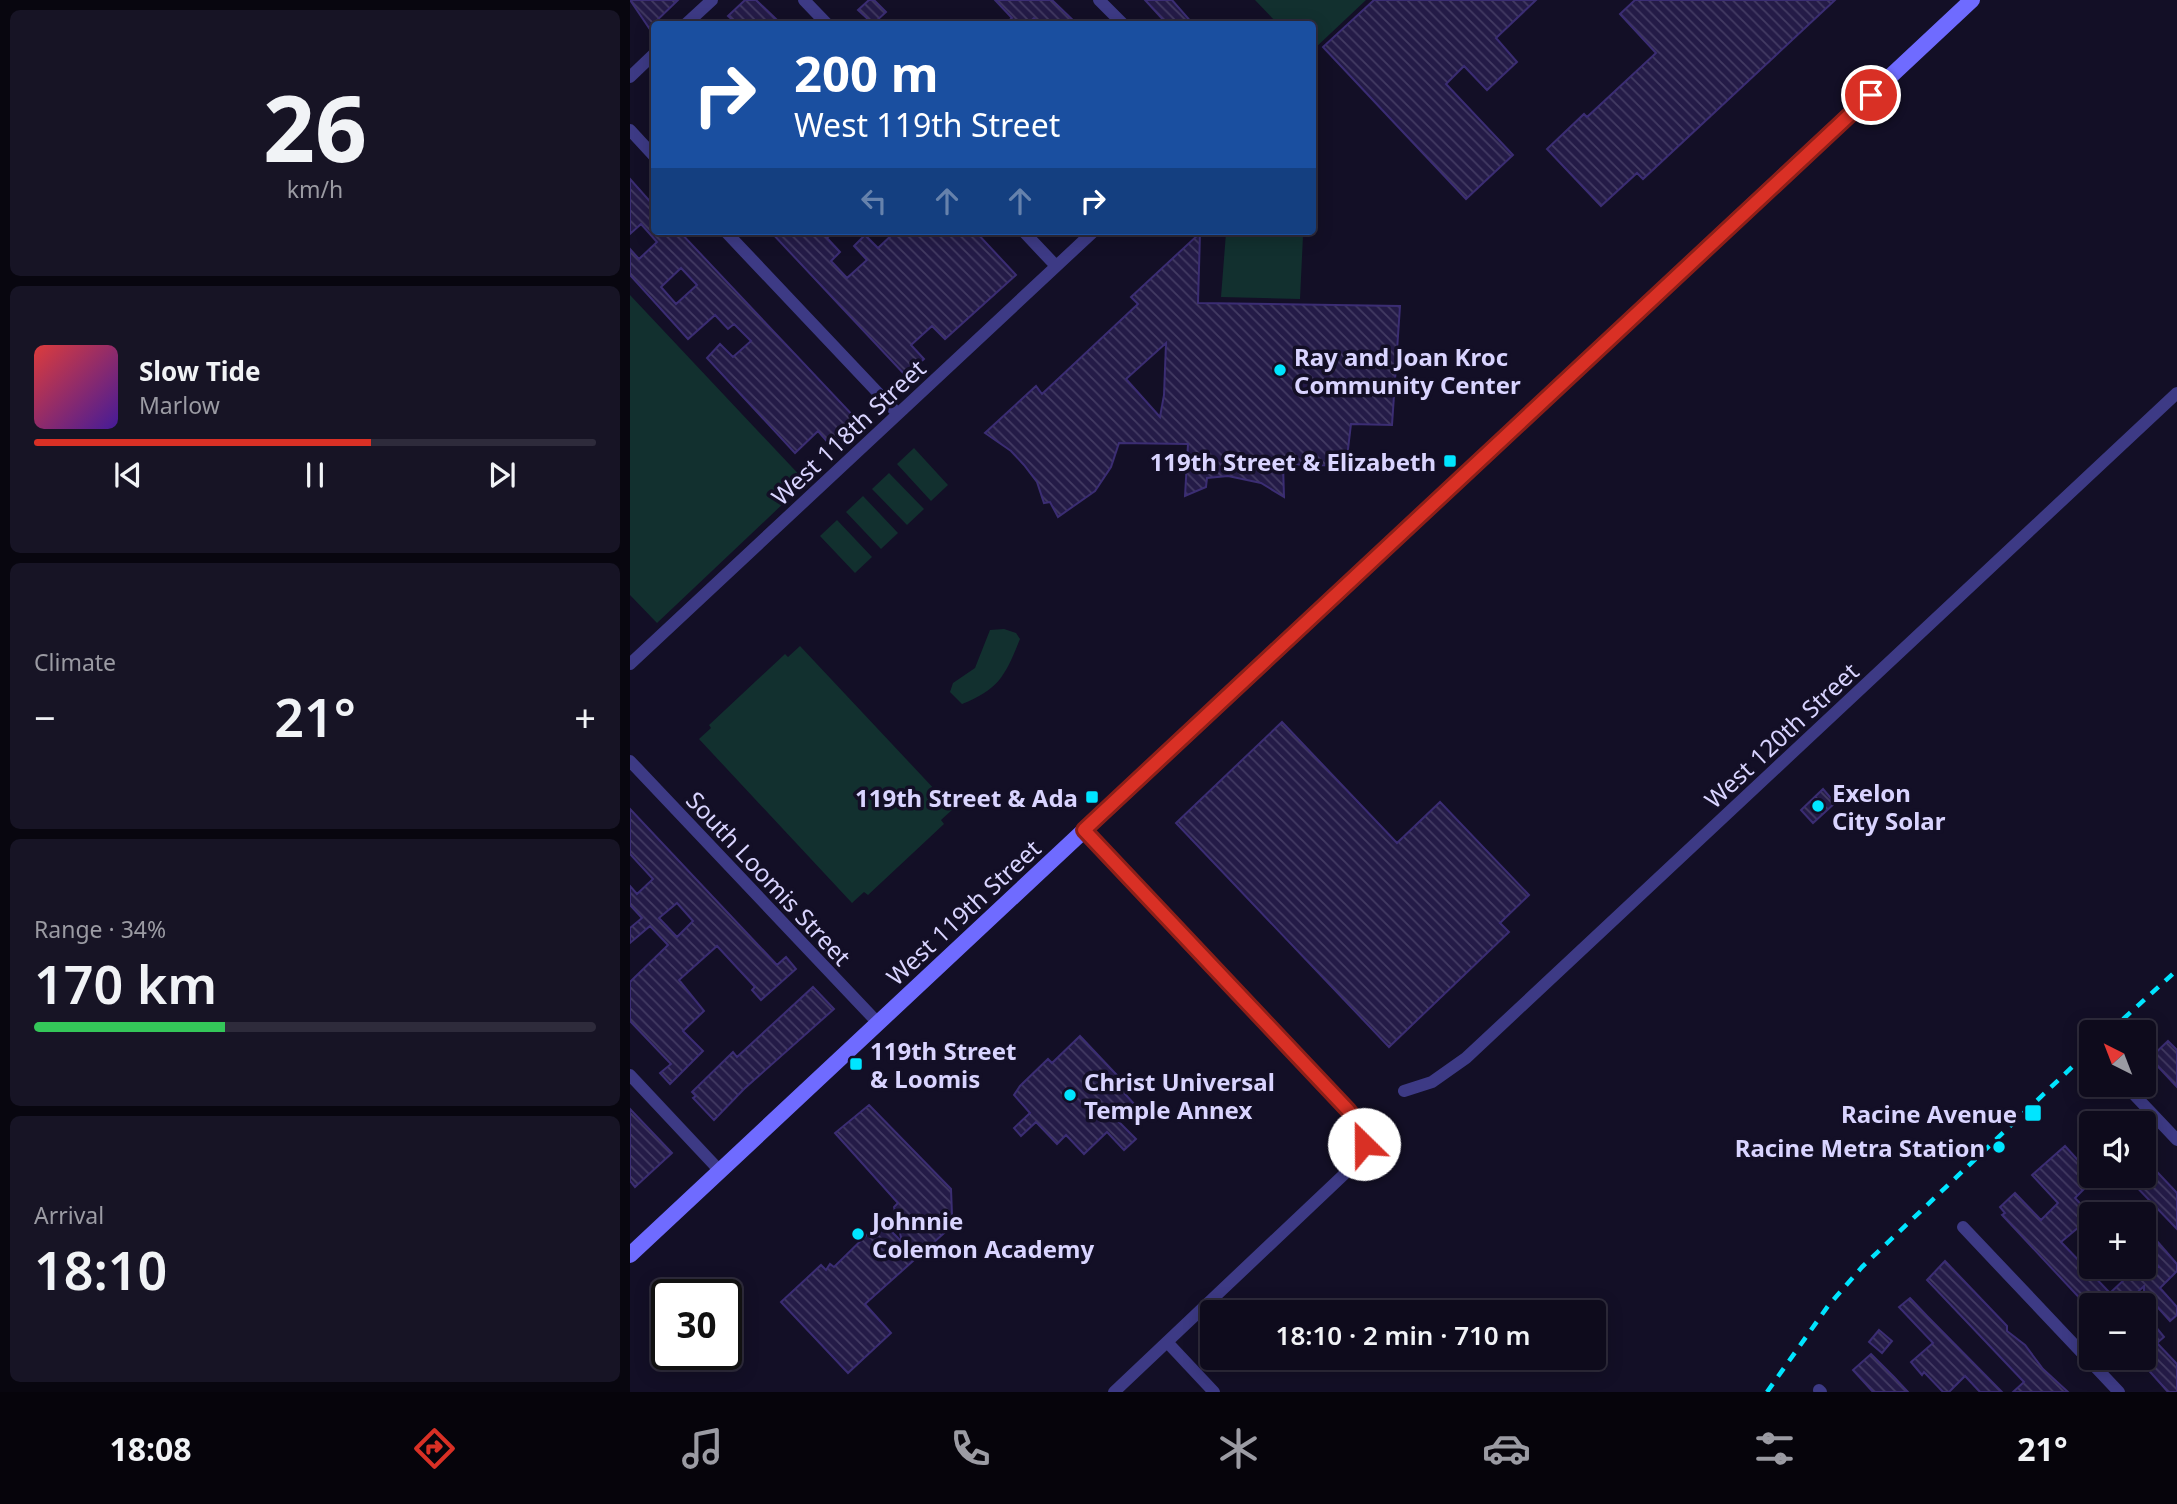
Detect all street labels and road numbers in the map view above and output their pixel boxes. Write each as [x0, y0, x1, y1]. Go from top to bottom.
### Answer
street label: West 118th Street [764, 352, 933, 512]
street label: West 120th Street [1697, 655, 1866, 815]
street label: South Loomis Street [679, 784, 859, 973]
street label: West 119th Street [879, 832, 1048, 992]

